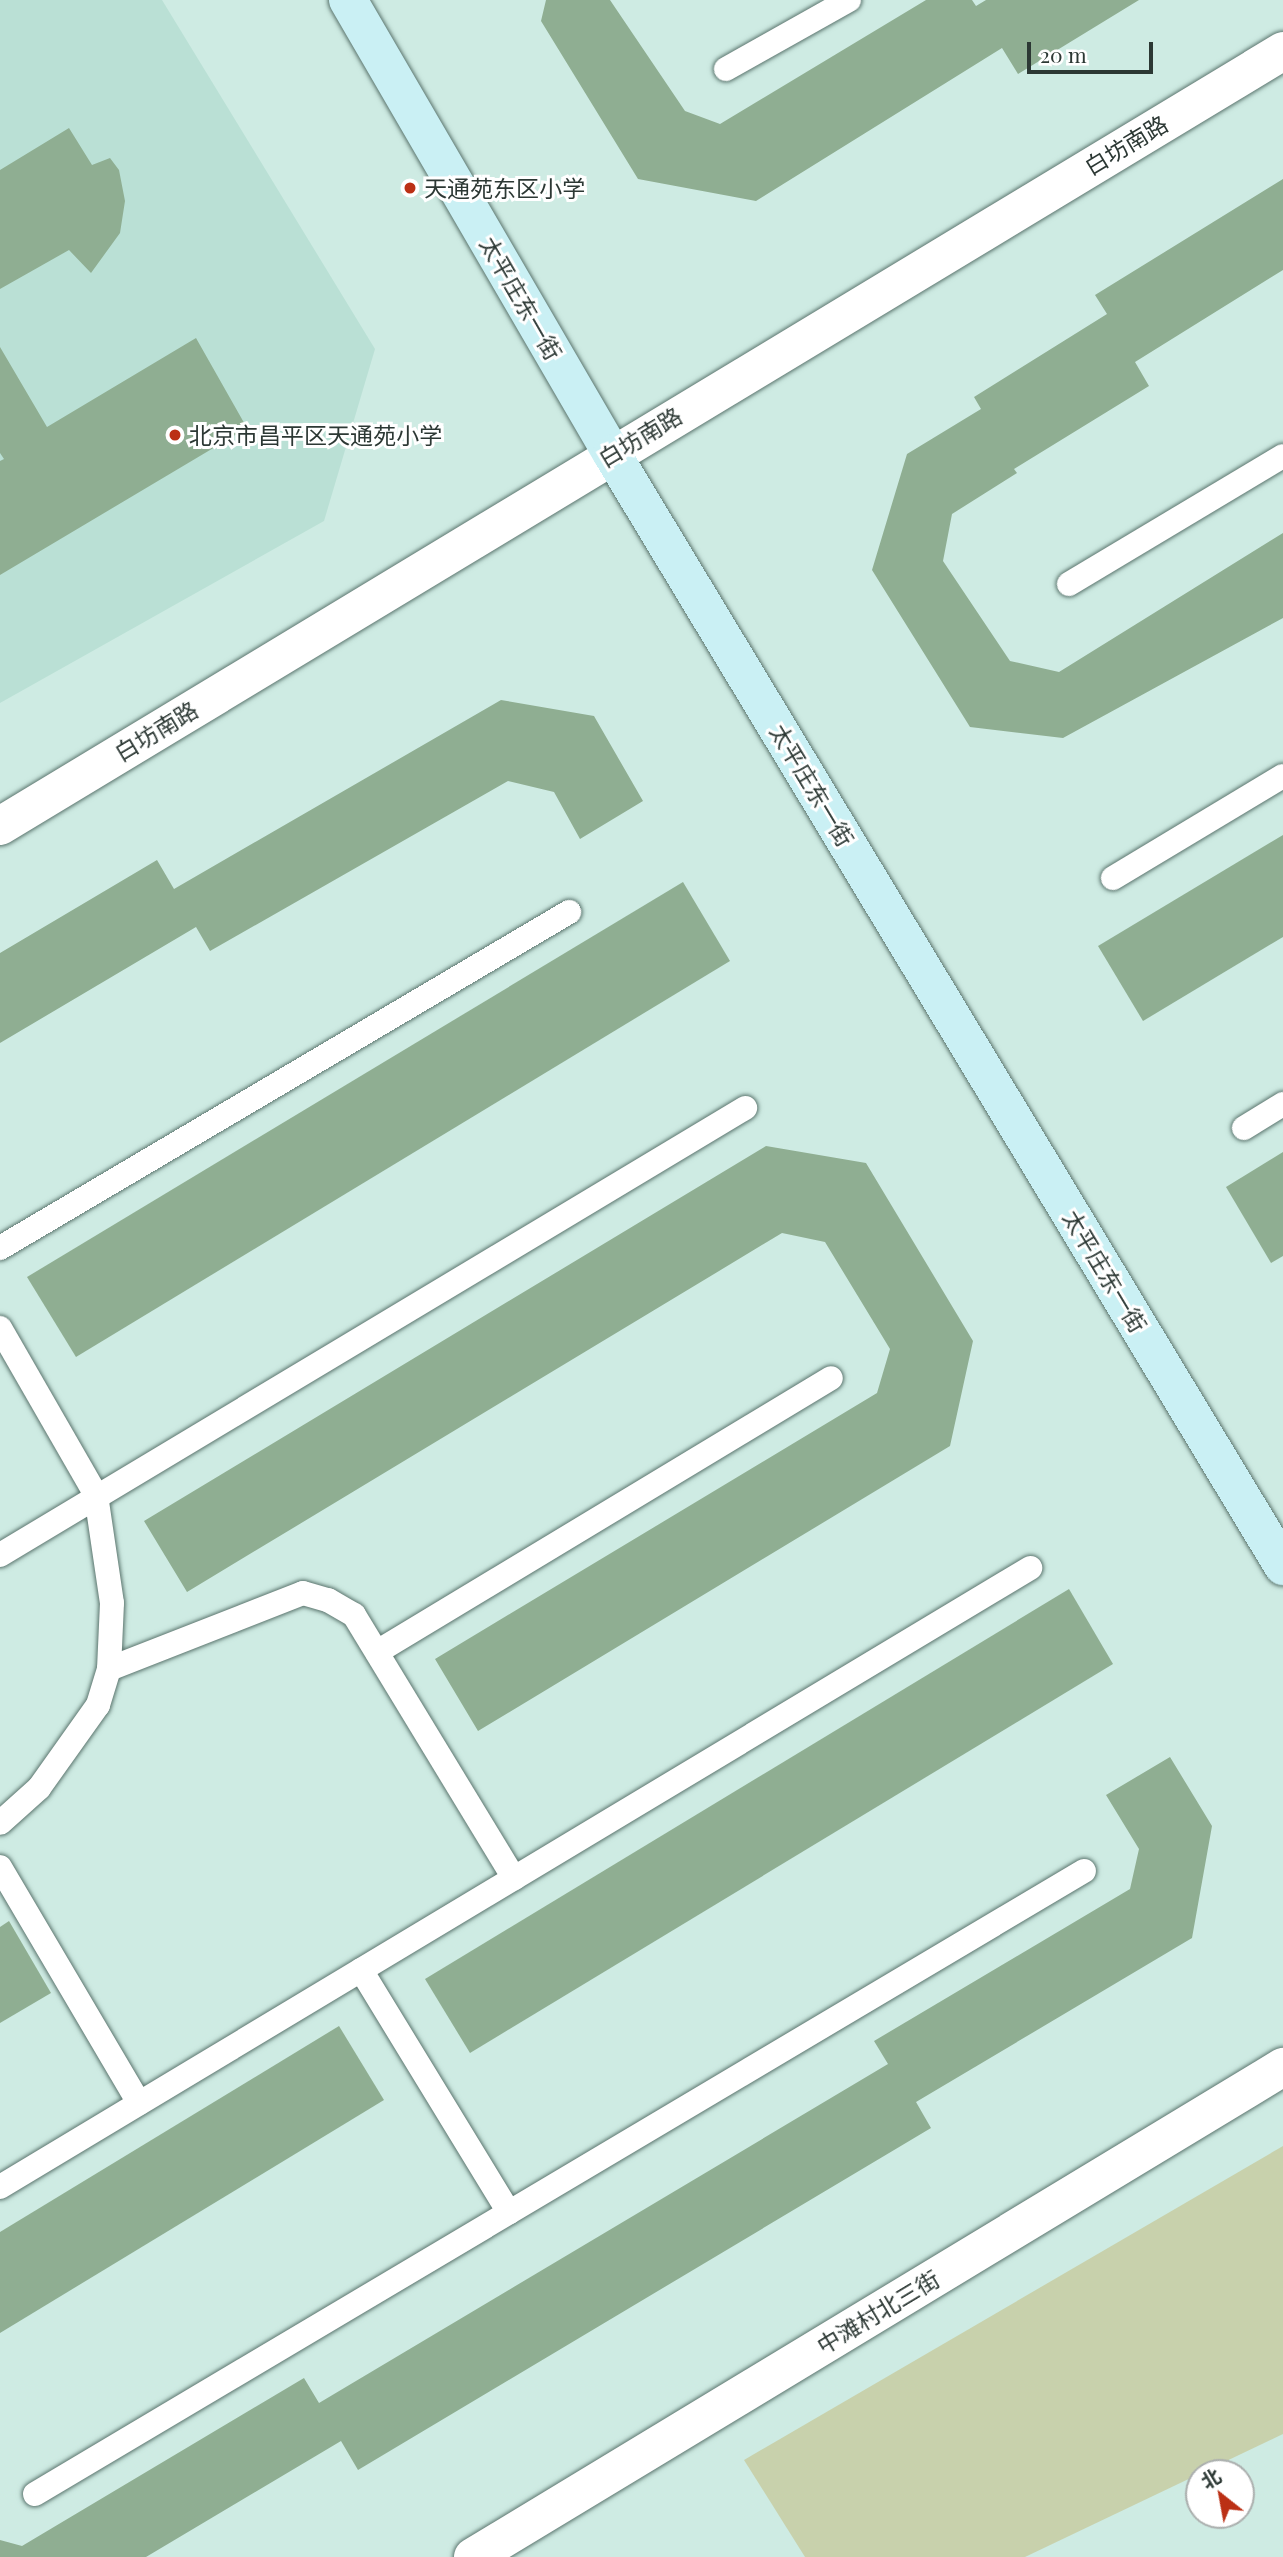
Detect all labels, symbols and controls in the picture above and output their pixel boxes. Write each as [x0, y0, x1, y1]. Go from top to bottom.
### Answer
scale bar [1031, 28, 1157, 72]
text: 20 m [1040, 40, 1087, 68]
street label: 白坊南路 [1079, 109, 1173, 181]
place label: 天通苑东区小学 [424, 174, 585, 202]
marker: 天通苑东区小学 [402, 180, 418, 196]
street label: 太平庄东一街 [475, 231, 567, 365]
street label: 白坊南路 [593, 401, 687, 473]
place label: 北京市昌平区天通苑小学 [189, 421, 442, 449]
marker: 北京市昌平区天通苑小学 [167, 427, 183, 443]
street label: 白坊南路 [109, 695, 203, 767]
street label: 太平庄东一街 [765, 719, 859, 851]
street label: 太平庄东一街 [1058, 1205, 1152, 1337]
street label: 中滩村北三街 [812, 2265, 944, 2359]
north arrow [1185, 2459, 1255, 2529]
text: 北 [1195, 2462, 1225, 2494]

